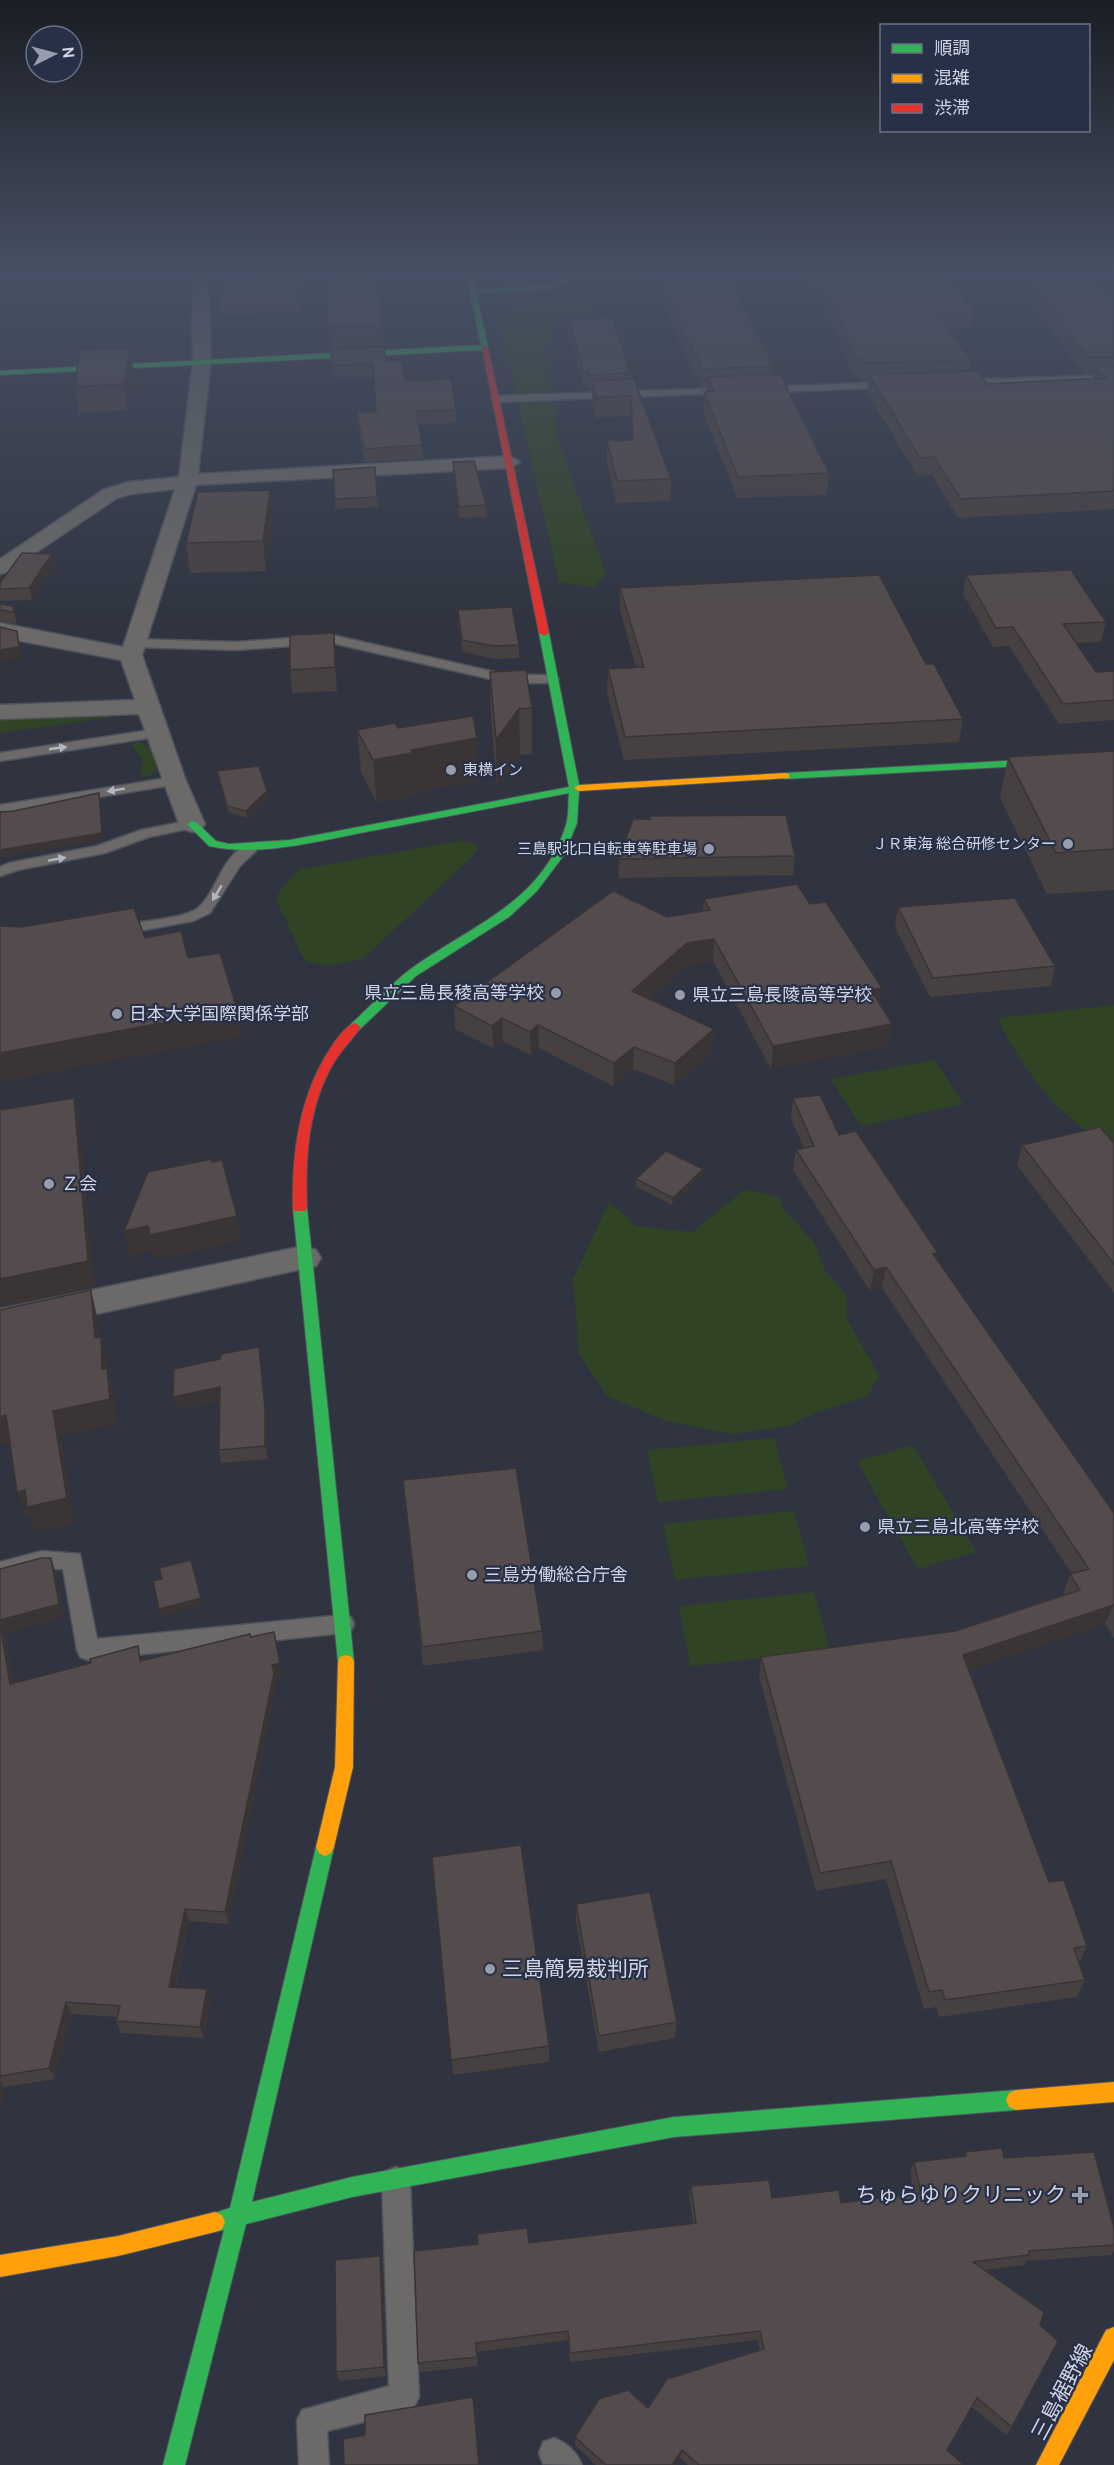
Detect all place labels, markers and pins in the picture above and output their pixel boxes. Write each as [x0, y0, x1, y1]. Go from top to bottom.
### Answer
place label: 東横イン [463, 761, 523, 779]
marker: 東横イン [444, 763, 458, 777]
place label: ＪＲ東海 総合研修センター [873, 835, 1056, 853]
marker: ＪＲ東海 総合研修センター [1061, 837, 1075, 851]
place label: 三島駅北口自転車等駐車場 [517, 840, 697, 858]
marker: 三島駅北口自転車等駐車場 [702, 842, 716, 856]
place label: 県立三島長稜高等学校 [364, 982, 544, 1004]
place label: 県立三島長陵高等学校 [692, 984, 872, 1006]
marker: 県立三島長稜高等学校 [549, 986, 563, 1000]
marker: 県立三島長陵高等学校 [673, 988, 687, 1002]
place label: 日本大学国際関係学部 [129, 1003, 309, 1025]
marker: 日本大学国際関係学部 [110, 1007, 124, 1021]
place label: Ｚ会 [61, 1173, 97, 1195]
marker: Ｚ会 [42, 1177, 56, 1191]
place label: 県立三島北高等学校 [877, 1516, 1039, 1538]
marker: 県立三島北高等学校 [858, 1520, 872, 1534]
place label: 三島労働総合庁舎 [484, 1564, 628, 1586]
marker: 三島労働総合庁舎 [465, 1568, 479, 1582]
place label: 三島簡易裁判所 [502, 1956, 649, 1981]
marker: 三島簡易裁判所 [483, 1962, 497, 1976]
place label: ちゅらゆりクリニック [856, 2182, 1066, 2207]
marker: ちゅらゆりクリニック [1071, 2186, 1089, 2204]

